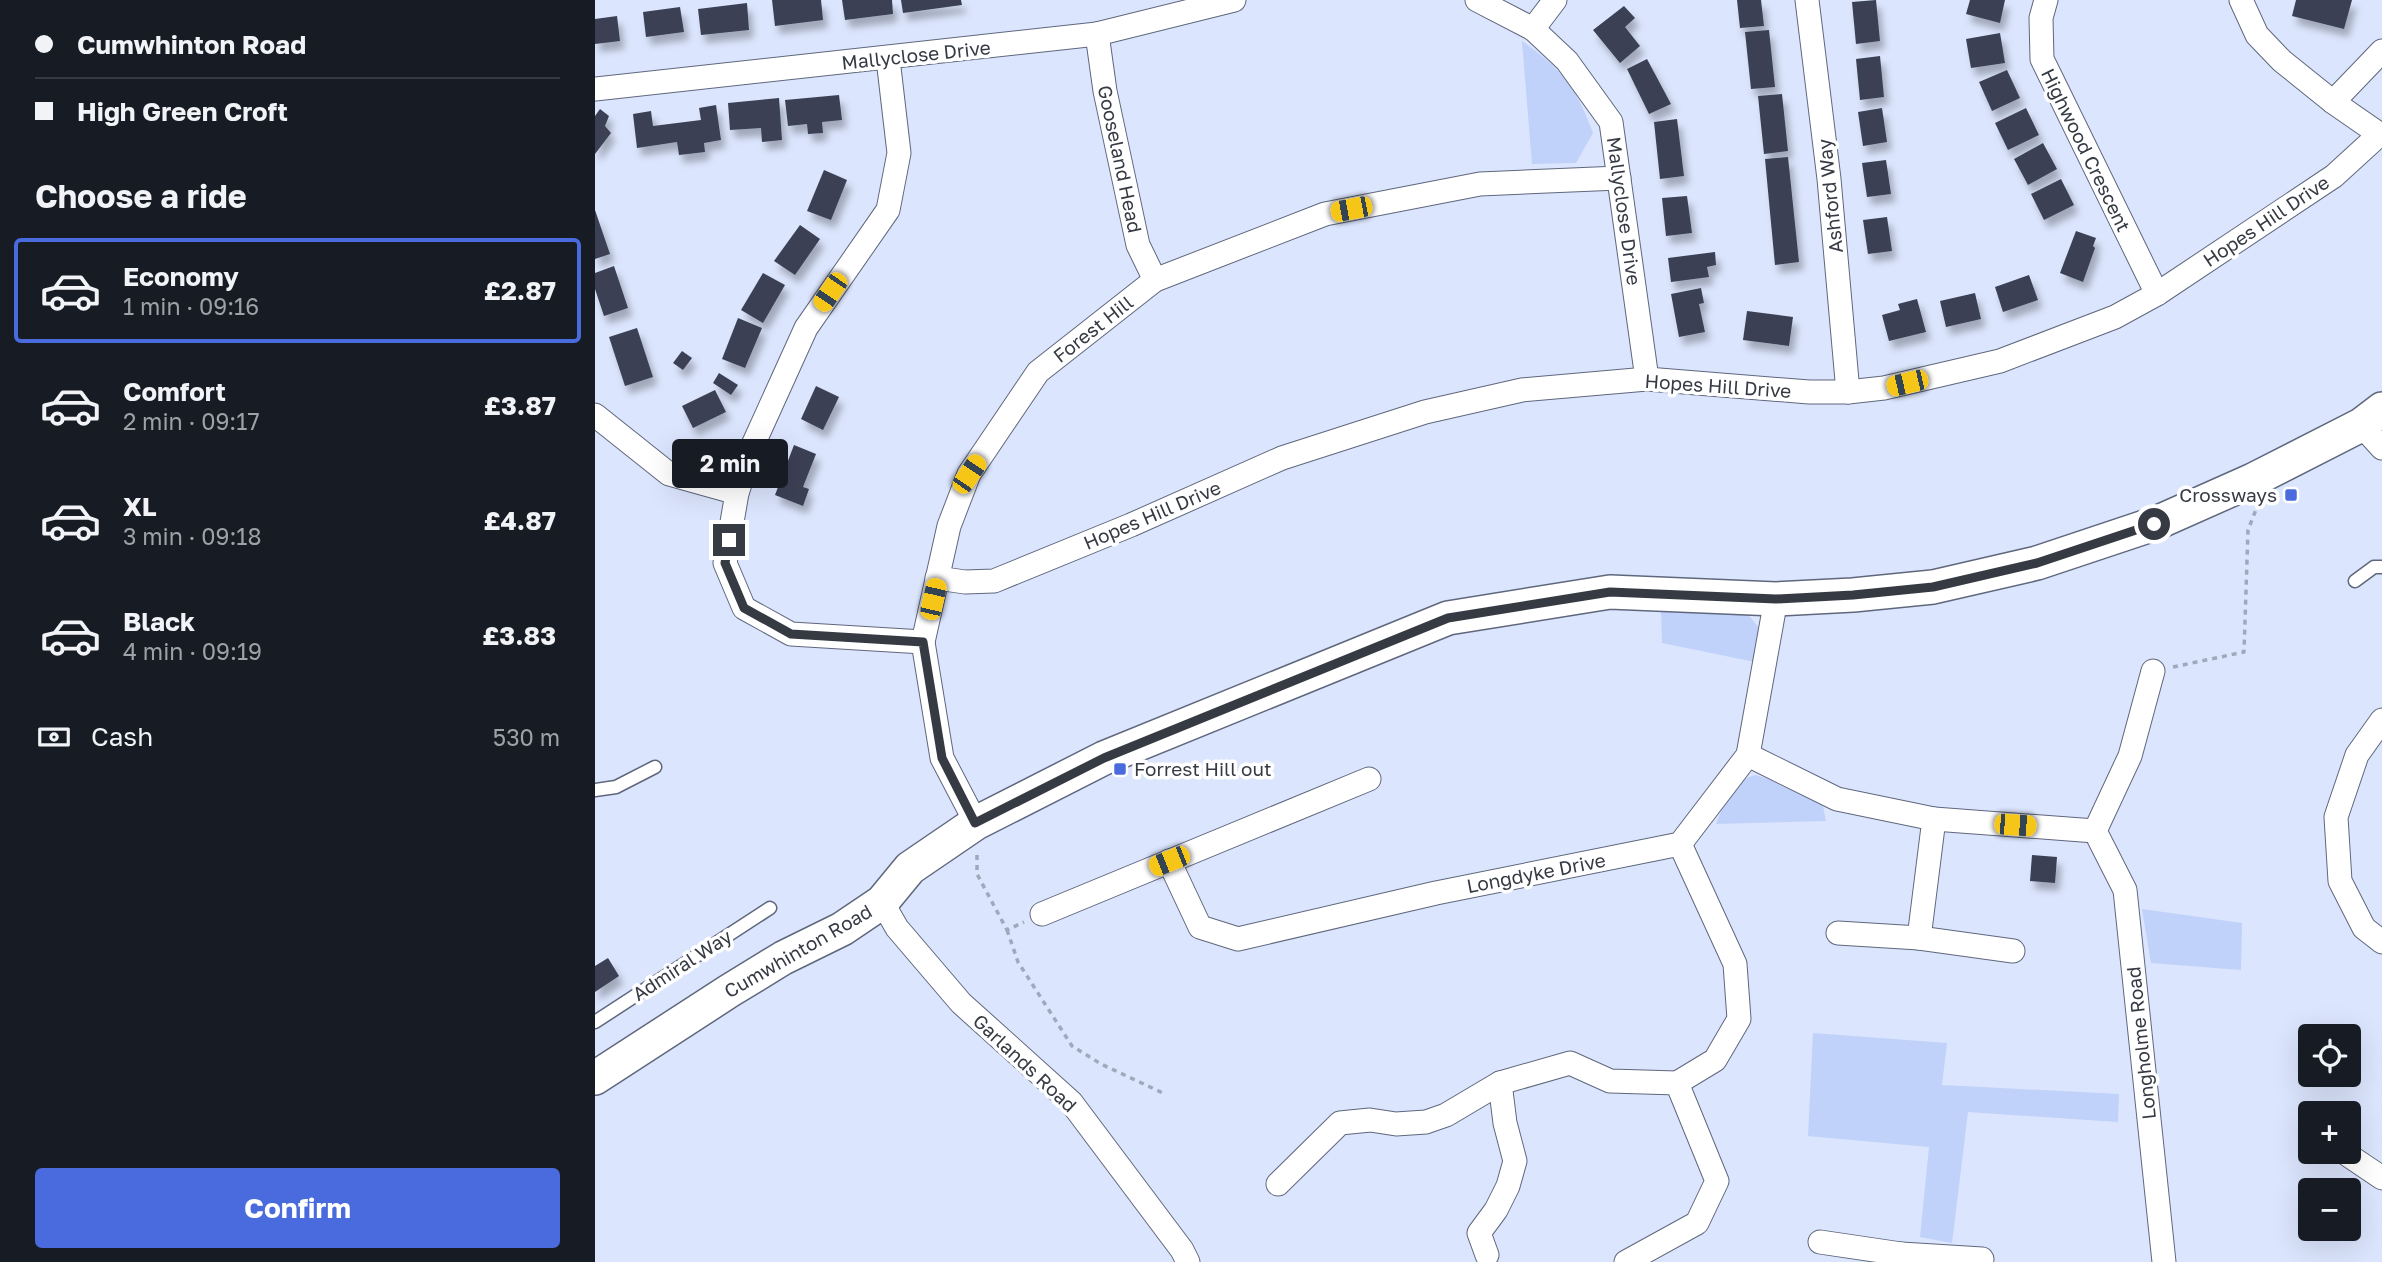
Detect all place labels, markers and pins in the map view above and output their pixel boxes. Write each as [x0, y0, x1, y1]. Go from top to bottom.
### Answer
place label: Crossways [2179, 483, 2277, 506]
marker: Crossways [2283, 487, 2299, 503]
place label: Forrest Hill out [1134, 757, 1272, 780]
marker: Forrest Hill out [1112, 761, 1128, 777]

